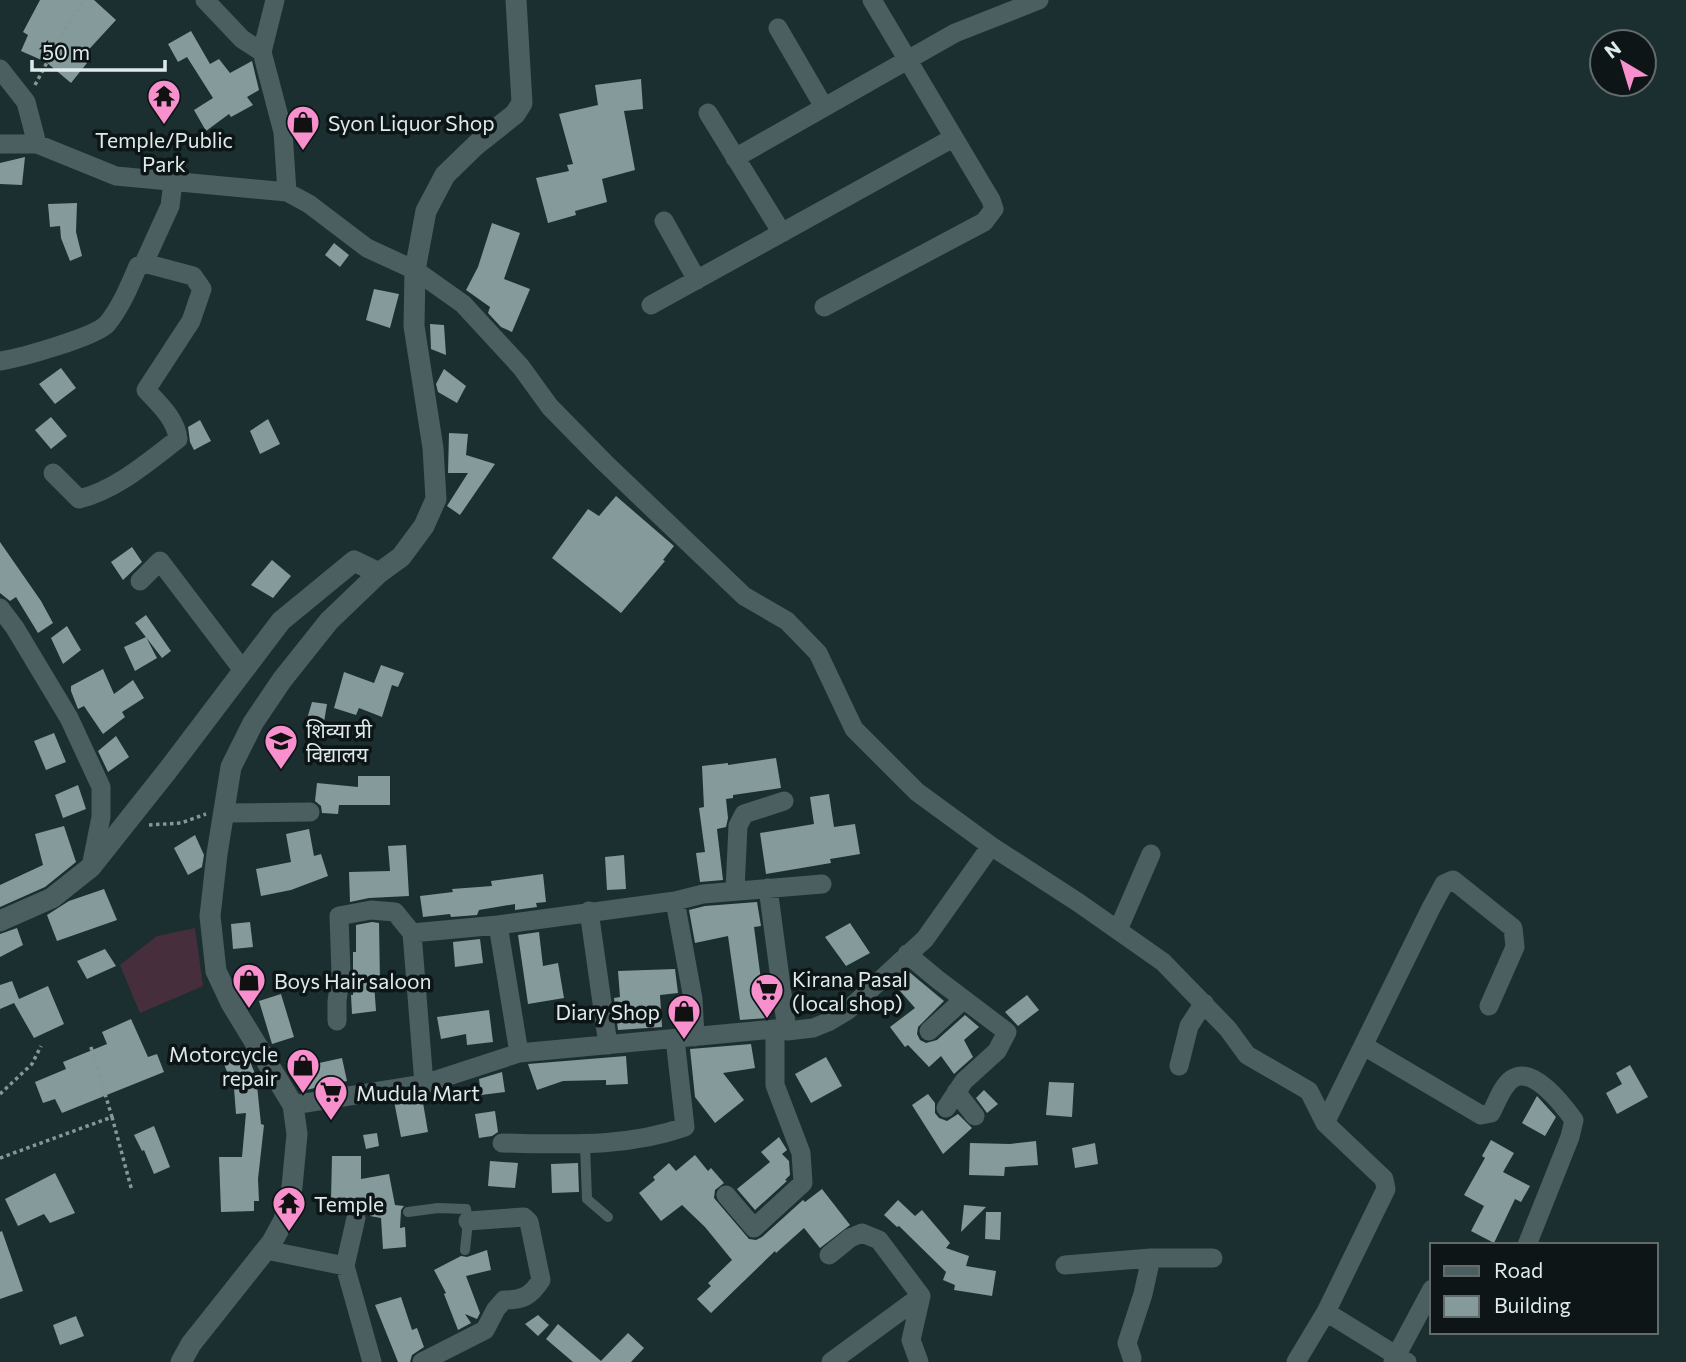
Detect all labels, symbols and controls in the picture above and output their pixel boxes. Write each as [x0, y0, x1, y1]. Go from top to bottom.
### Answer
scale bar [32, 28, 164, 72]
north arrow [1588, 28, 1658, 98]
text: N [1600, 36, 1625, 63]
text: 50 m [42, 39, 90, 64]
temple icon: Temple/Public Park [145, 77, 183, 126]
shop icon: Syon Liquor Shop [284, 103, 322, 152]
place label: Syon Liquor Shop [328, 110, 495, 135]
place label: Temple/Public Park [95, 127, 233, 176]
place label: शिव्या प्री विद्यालय [306, 717, 372, 766]
school or university icon: शिव्या प्री विद्यालय [262, 722, 300, 771]
shop icon: Boys Hair saloon [230, 961, 268, 1010]
place label: Kirana Pasal (local shop) [792, 966, 908, 1015]
place label: Boys Hair saloon [274, 968, 432, 993]
supermarket icon: Kirana Pasal (local shop) [748, 971, 786, 1020]
shop icon: Diary Shop [665, 992, 703, 1041]
place label: Diary Shop [556, 999, 660, 1024]
place label: Motorcycle repair [169, 1041, 278, 1090]
shop icon: Motorcycle repair [284, 1046, 322, 1095]
supermarket icon: Mudula Mart [312, 1073, 350, 1122]
place label: Mudula Mart [356, 1080, 480, 1105]
temple icon: Temple [270, 1184, 308, 1233]
place label: Temple [314, 1191, 384, 1216]
legend [1430, 1243, 1658, 1334]
text: Road [1494, 1257, 1543, 1282]
text: Building [1494, 1292, 1571, 1317]

